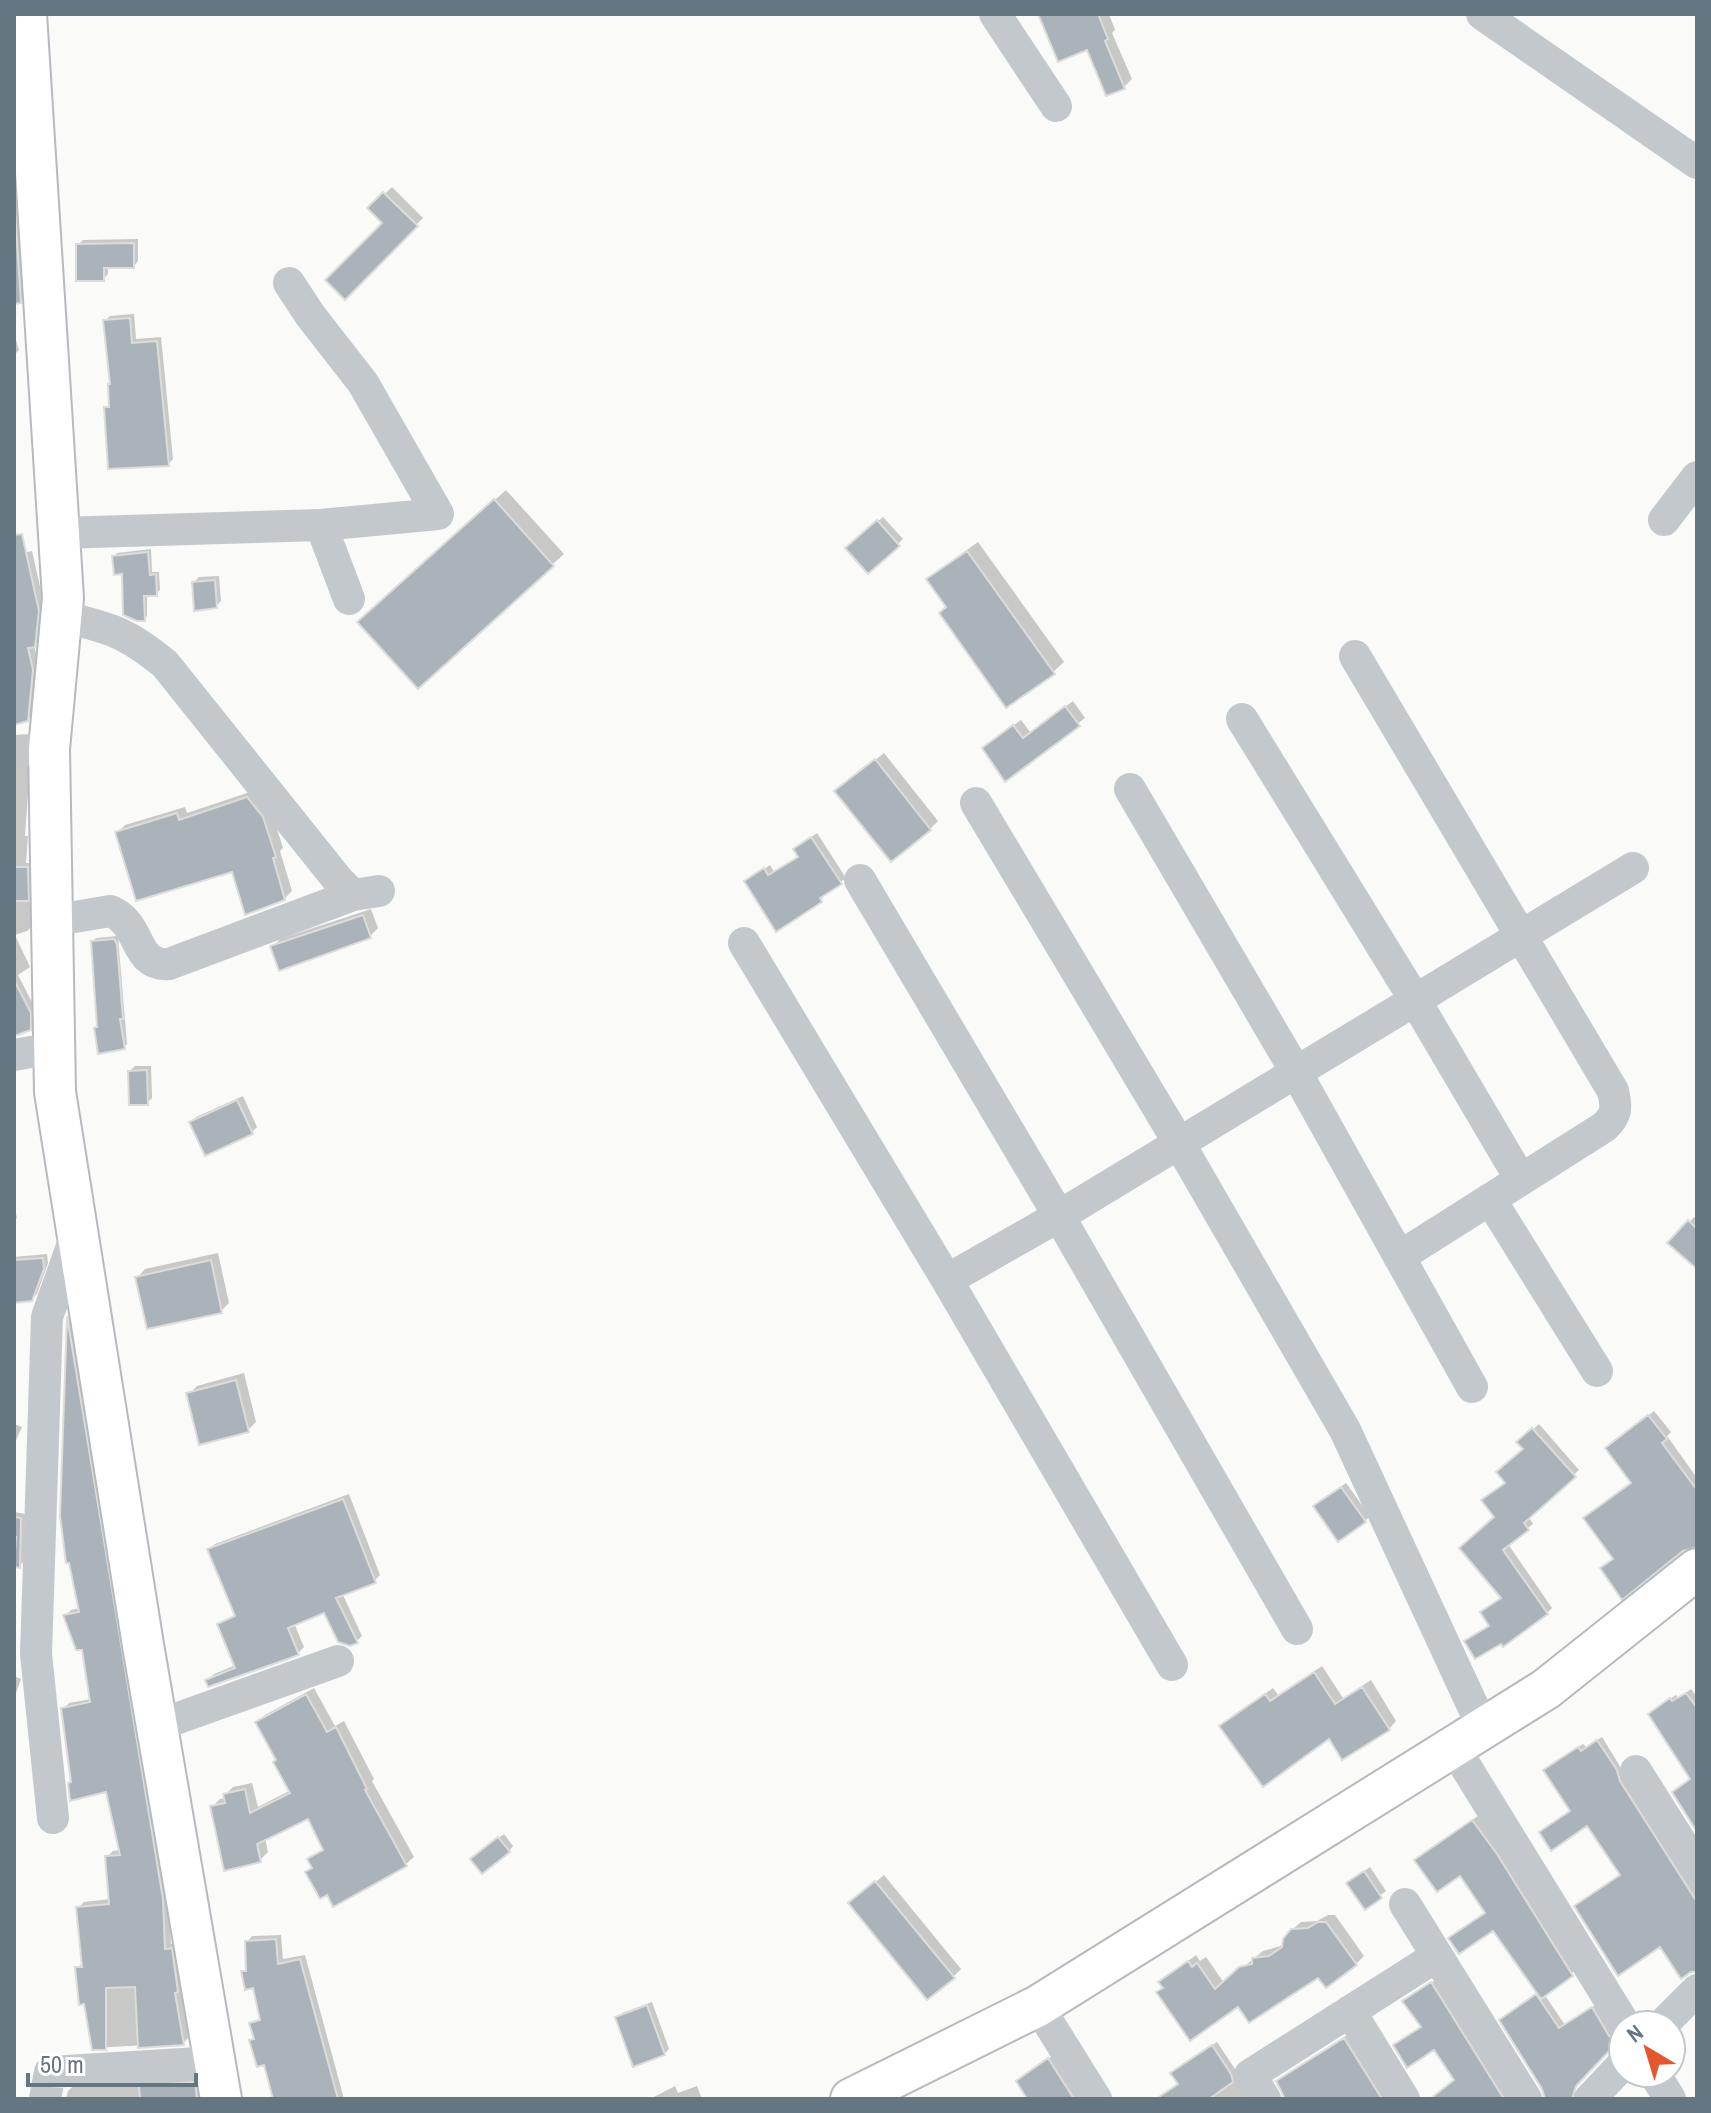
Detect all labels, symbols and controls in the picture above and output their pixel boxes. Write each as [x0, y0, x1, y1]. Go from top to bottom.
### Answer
north arrow [1607, 2009, 1687, 2089]
text: N [1620, 2017, 1649, 2049]
scale bar [28, 2037, 196, 2087]
text: 50 m [40, 2048, 84, 2080]

